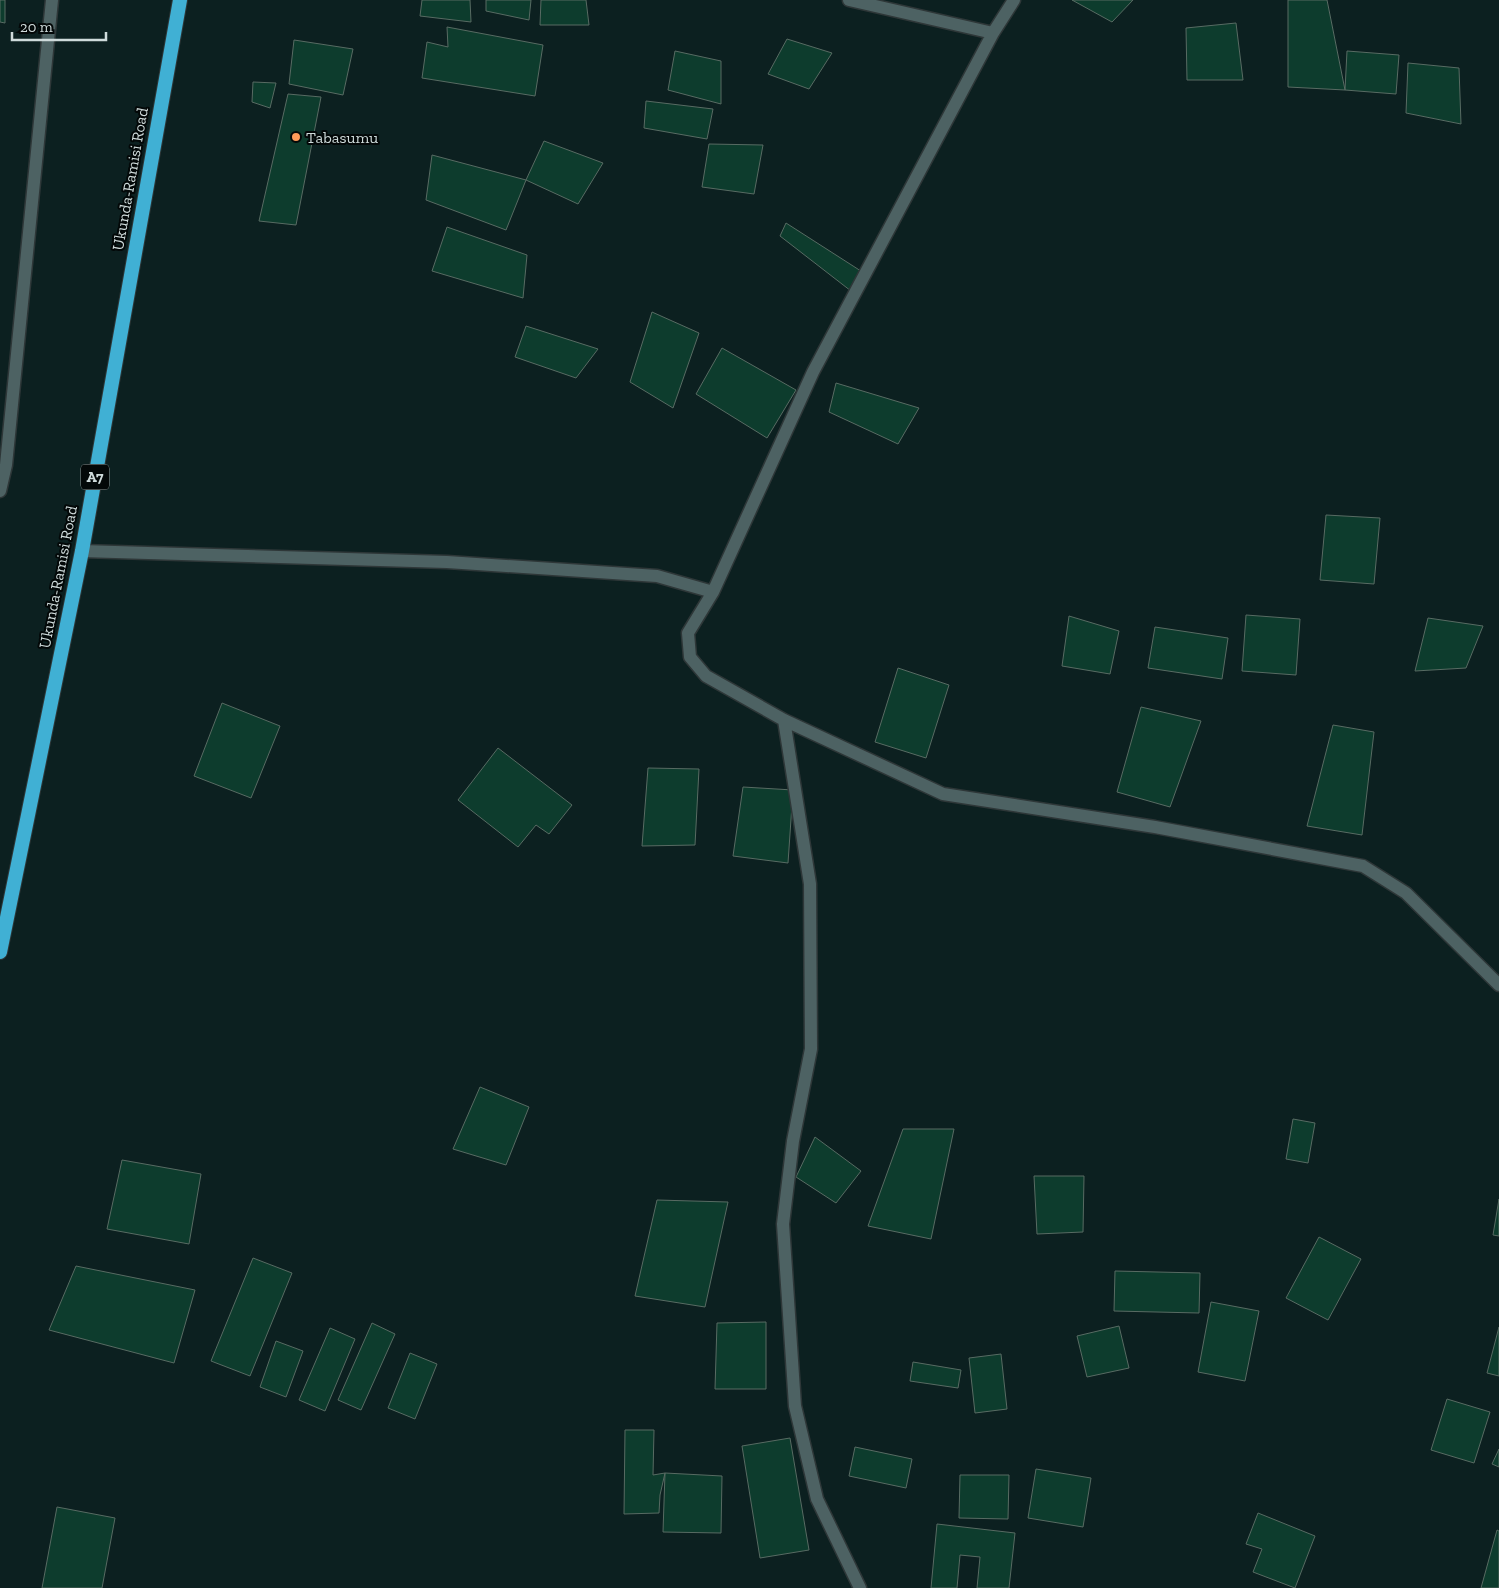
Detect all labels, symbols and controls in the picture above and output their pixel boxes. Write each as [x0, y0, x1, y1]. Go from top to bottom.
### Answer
scale bar [12, 10, 106, 42]
text: 20 m [20, 18, 53, 36]
street label: Ukunda-Ramisi Road [108, 106, 152, 252]
place label: Tabasumu [306, 128, 378, 147]
marker: Tabasumu [290, 131, 302, 143]
road number: A7 [81, 464, 109, 490]
street label: Ukunda-Ramisi Road [35, 504, 81, 650]

